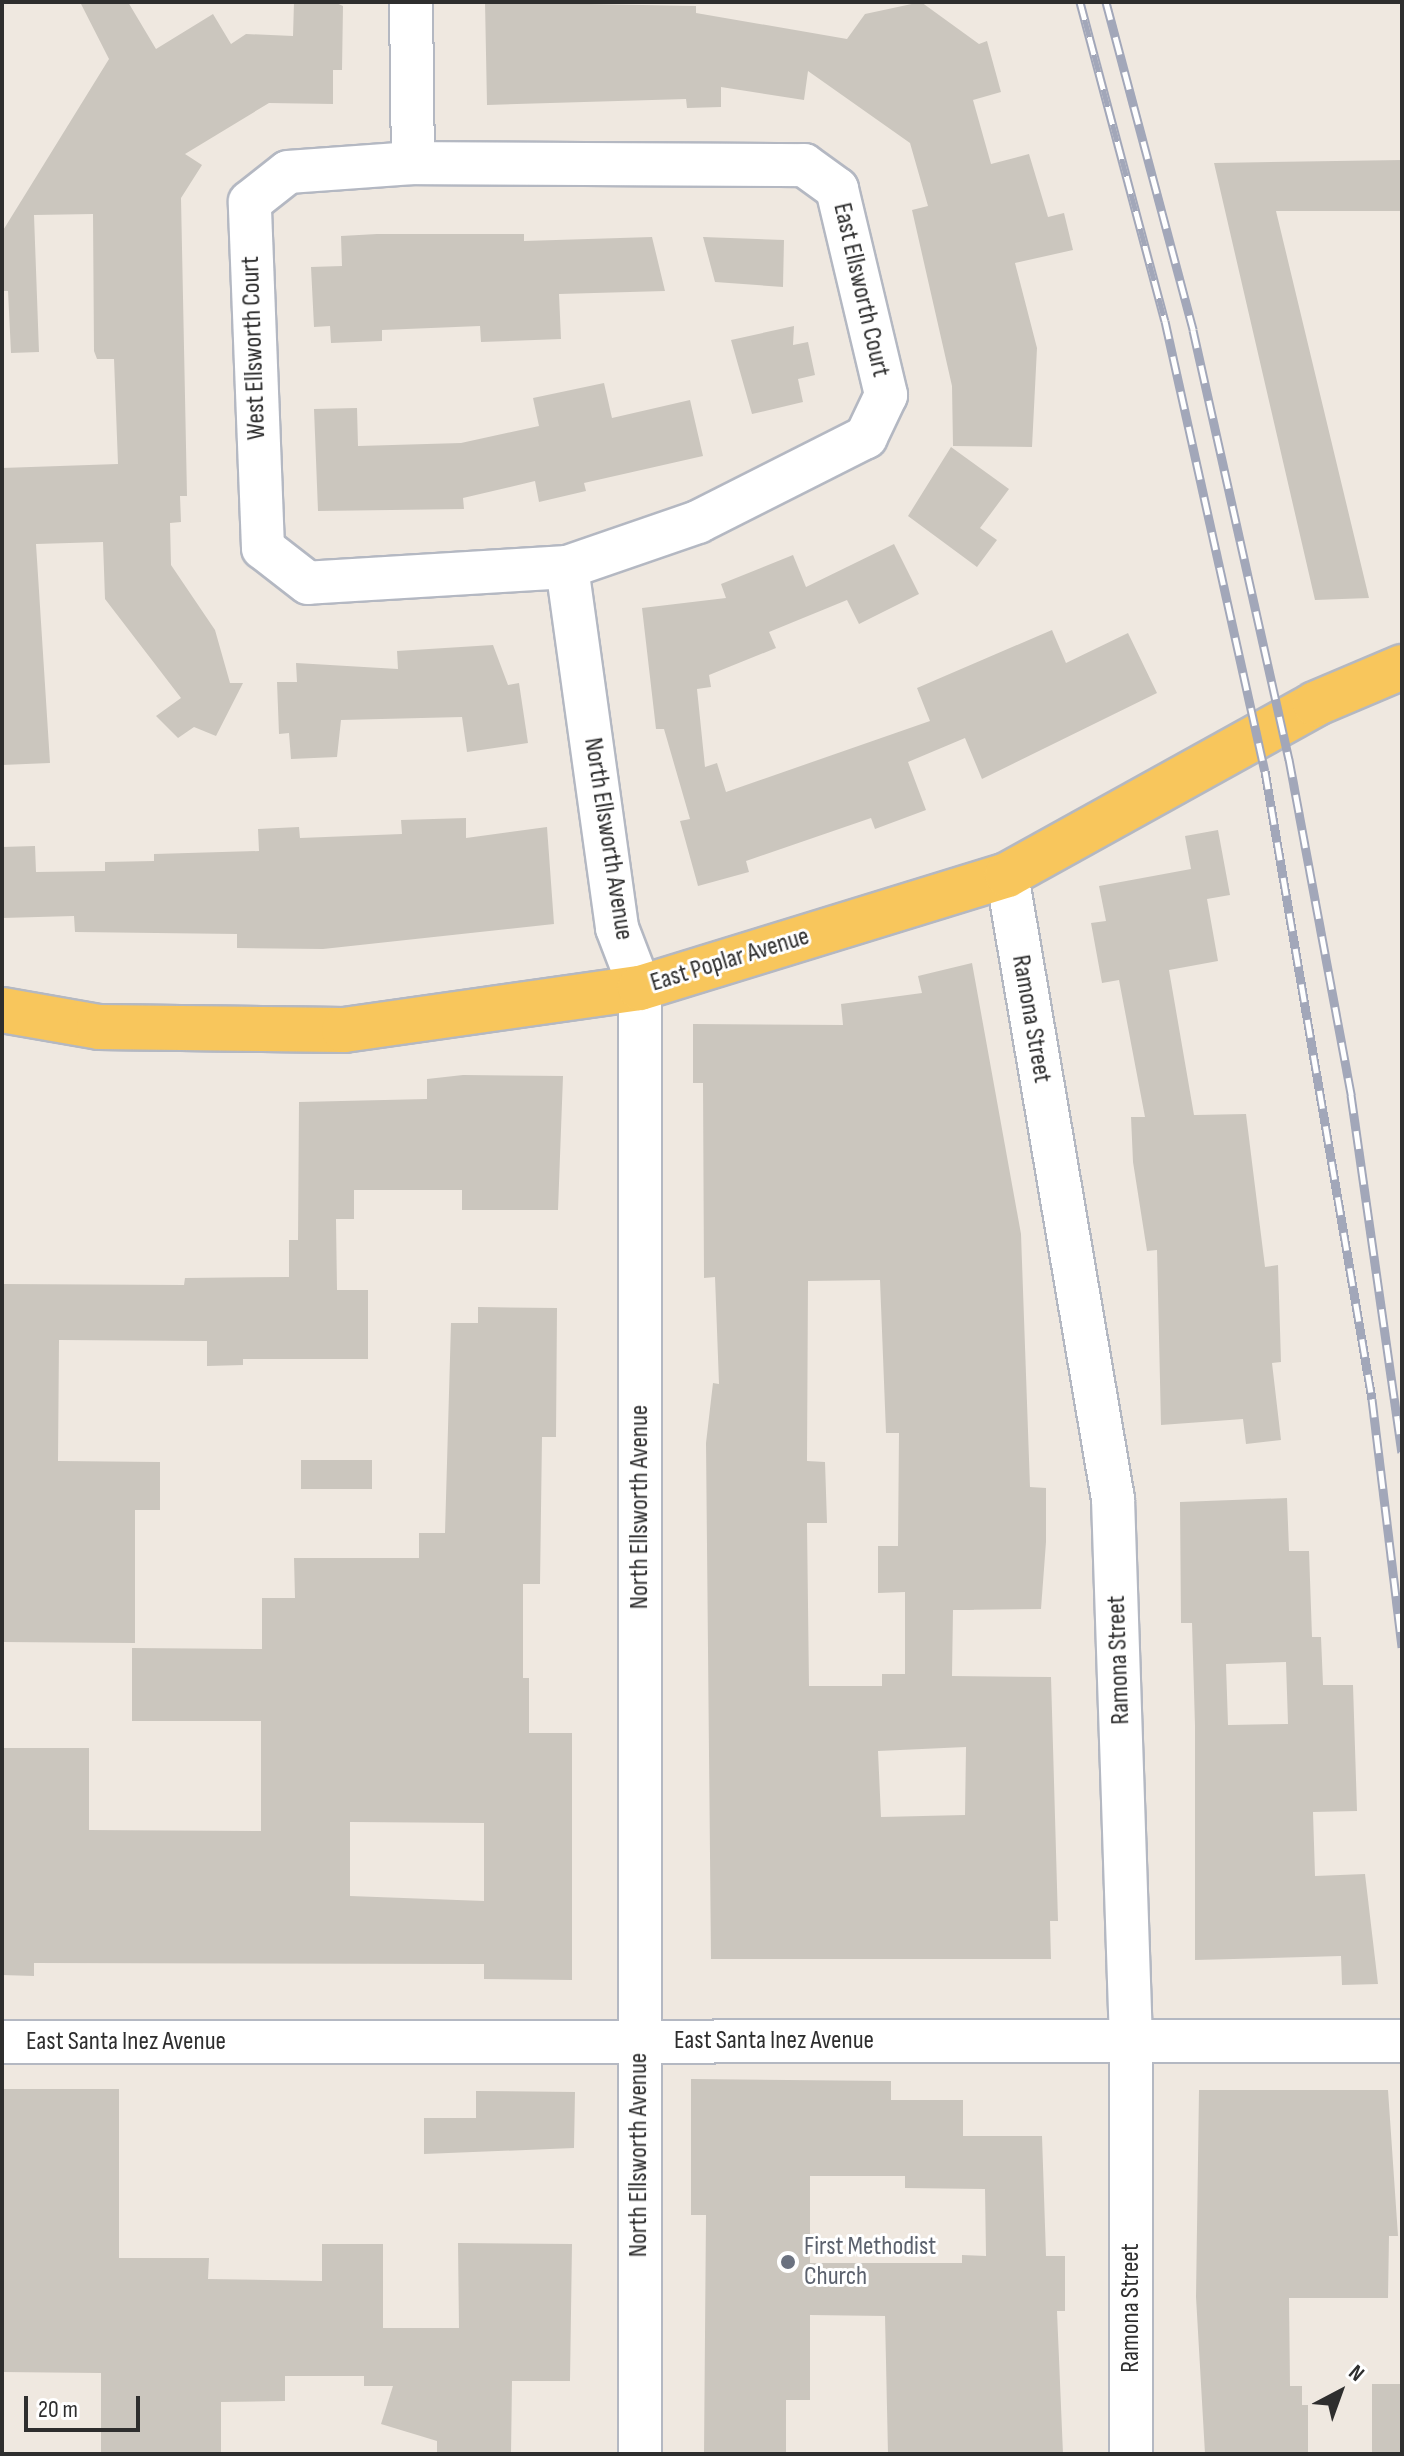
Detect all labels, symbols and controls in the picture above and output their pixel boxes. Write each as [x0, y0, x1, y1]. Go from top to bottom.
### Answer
street label: East Ellsworth Court [826, 200, 896, 380]
street label: West Ellsworth Court [235, 255, 273, 441]
street label: North Ellsworth Avenue [577, 736, 639, 942]
street label: East Poplar Avenue [647, 921, 813, 999]
street label: Ramona Street [1004, 953, 1058, 1085]
street label: North Ellsworth Avenue [624, 1405, 656, 1609]
street label: Ramona Street [1101, 1595, 1137, 1725]
street label: East Santa Inez Avenue [674, 2025, 874, 2057]
street label: East Santa Inez Avenue [26, 2026, 226, 2058]
street label: North Ellsworth Avenue [623, 2053, 655, 2257]
place label: First Methodist Church [804, 2231, 936, 2292]
street label: Ramona Street [1115, 2243, 1147, 2373]
marker: First Methodist Church [779, 2253, 797, 2271]
north arrow [1300, 2352, 1380, 2432]
text: N [1343, 2359, 1369, 2388]
scale bar [28, 2380, 144, 2430]
text: 20 m [38, 2395, 78, 2424]

